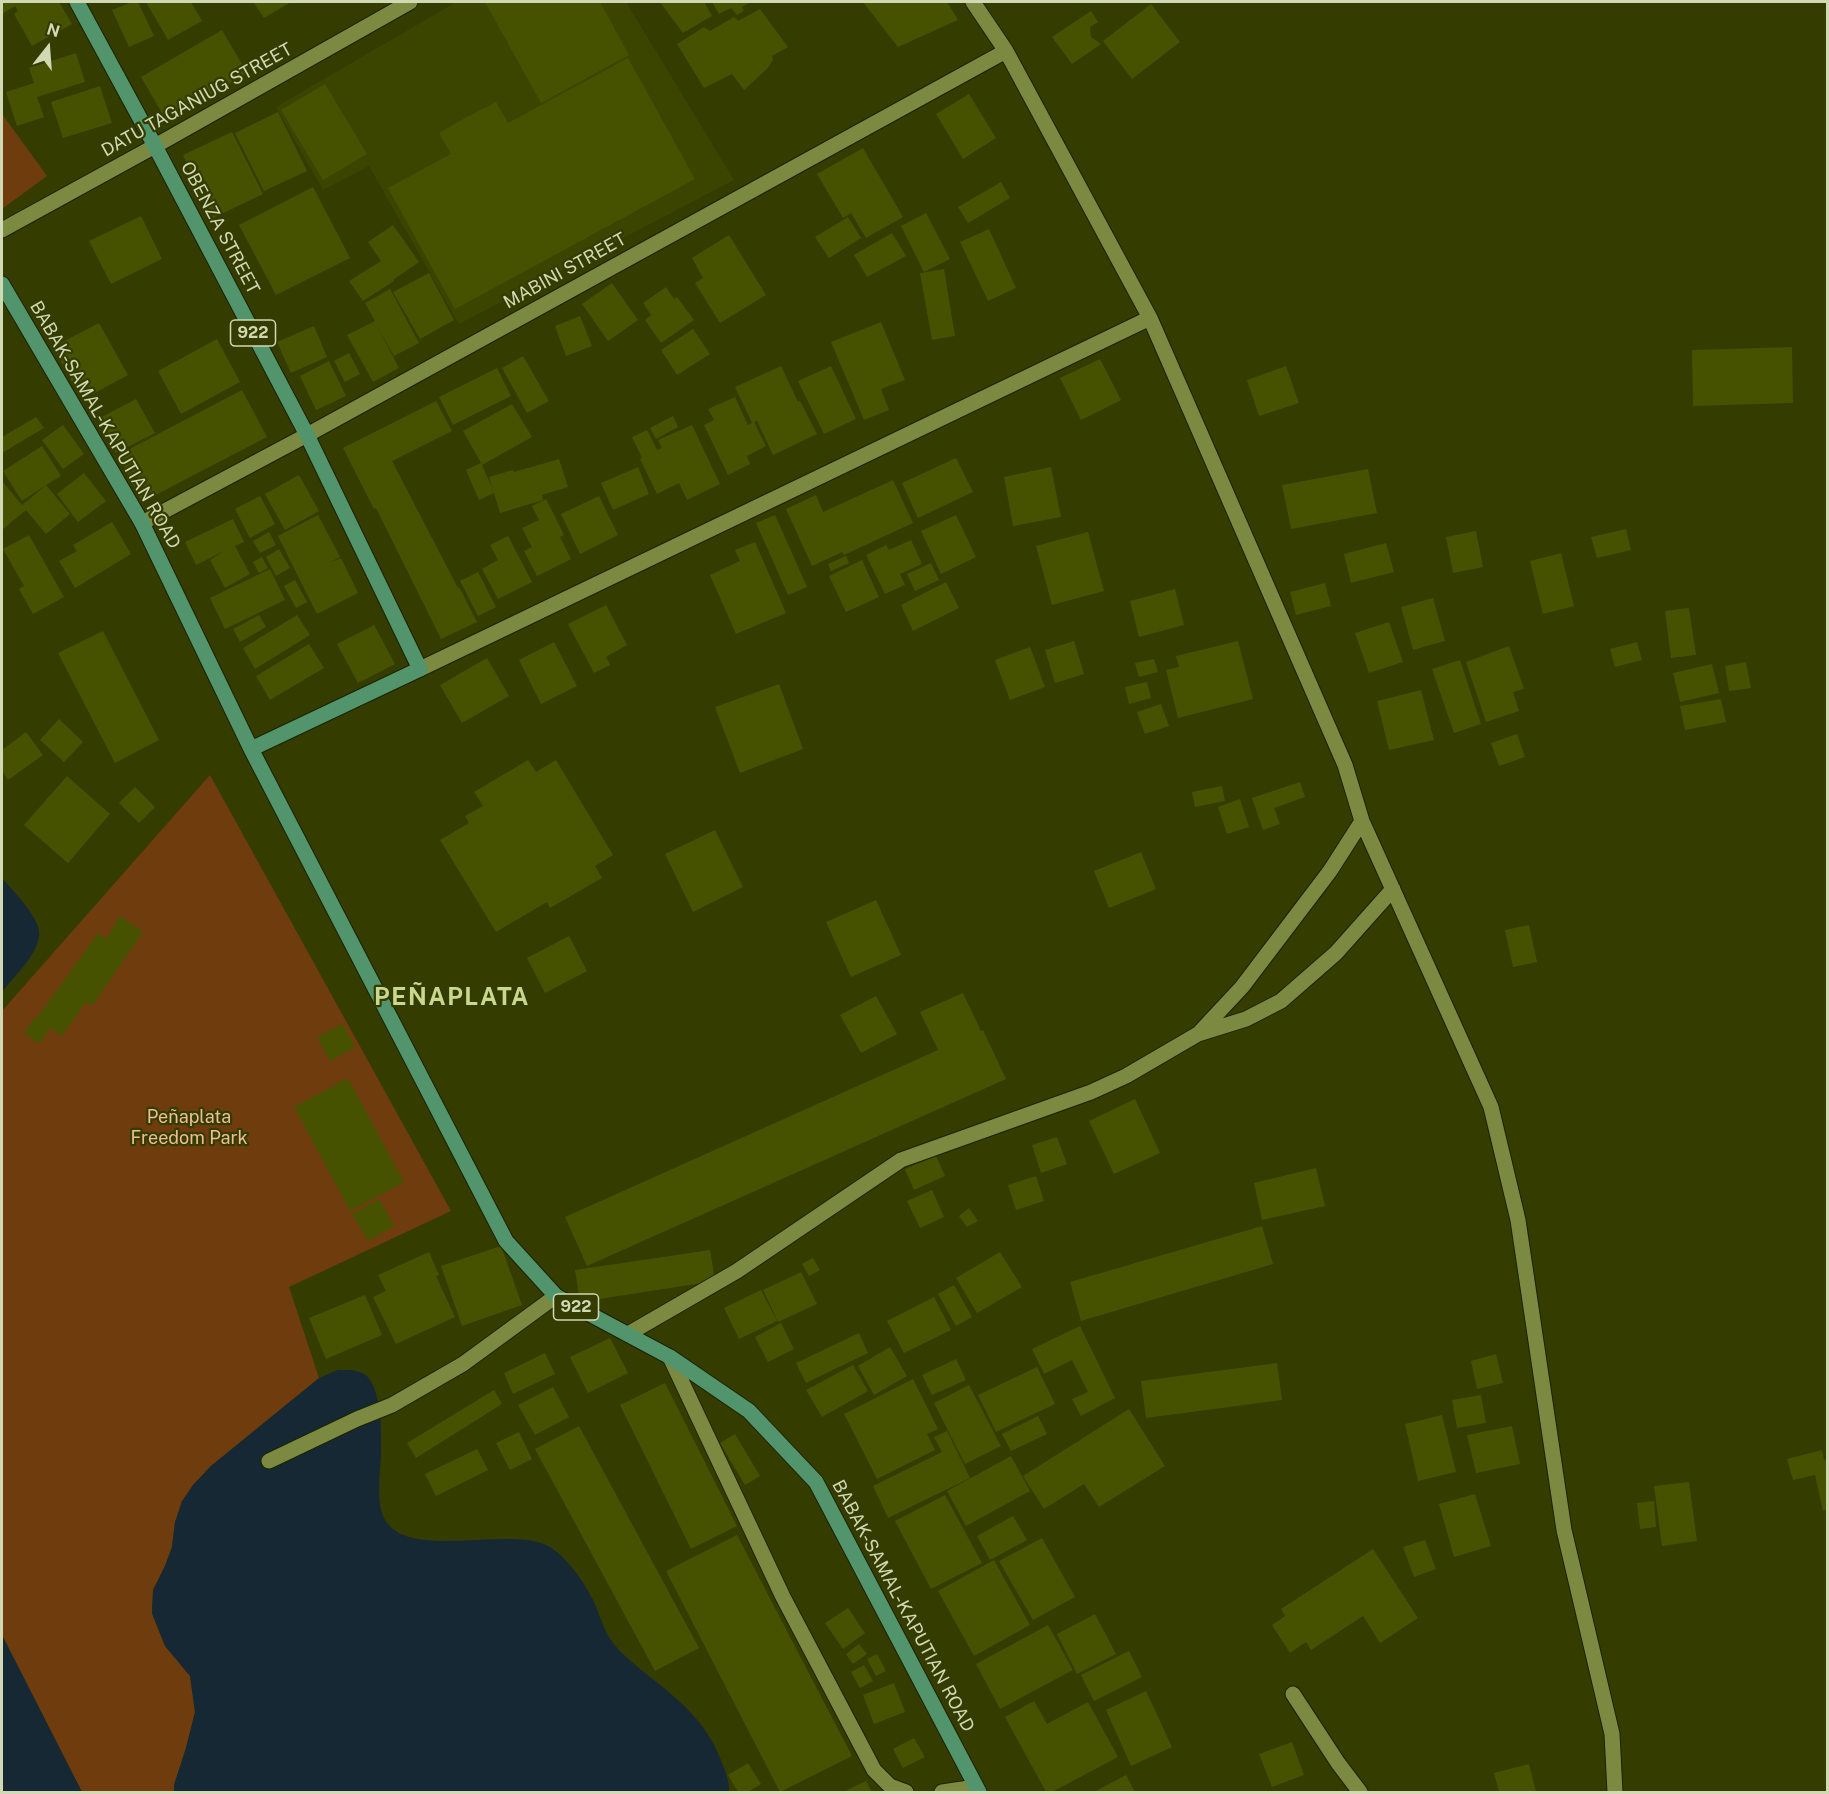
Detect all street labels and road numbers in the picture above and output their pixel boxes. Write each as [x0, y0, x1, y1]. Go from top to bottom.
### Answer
street label: DATU TAGANIUG STREET [98, 38, 296, 162]
street label: OBENZA STREET [176, 158, 264, 298]
street label: MABINI STREET [500, 228, 630, 314]
street label: BABAK-SAMAL-KAPUTIAN ROAD [25, 297, 185, 553]
road number: 922 [230, 320, 276, 346]
road number: 922 [554, 1294, 598, 1320]
street label: BABAK-SAMAL-KAPUTIAN ROAD [827, 1476, 979, 1736]

